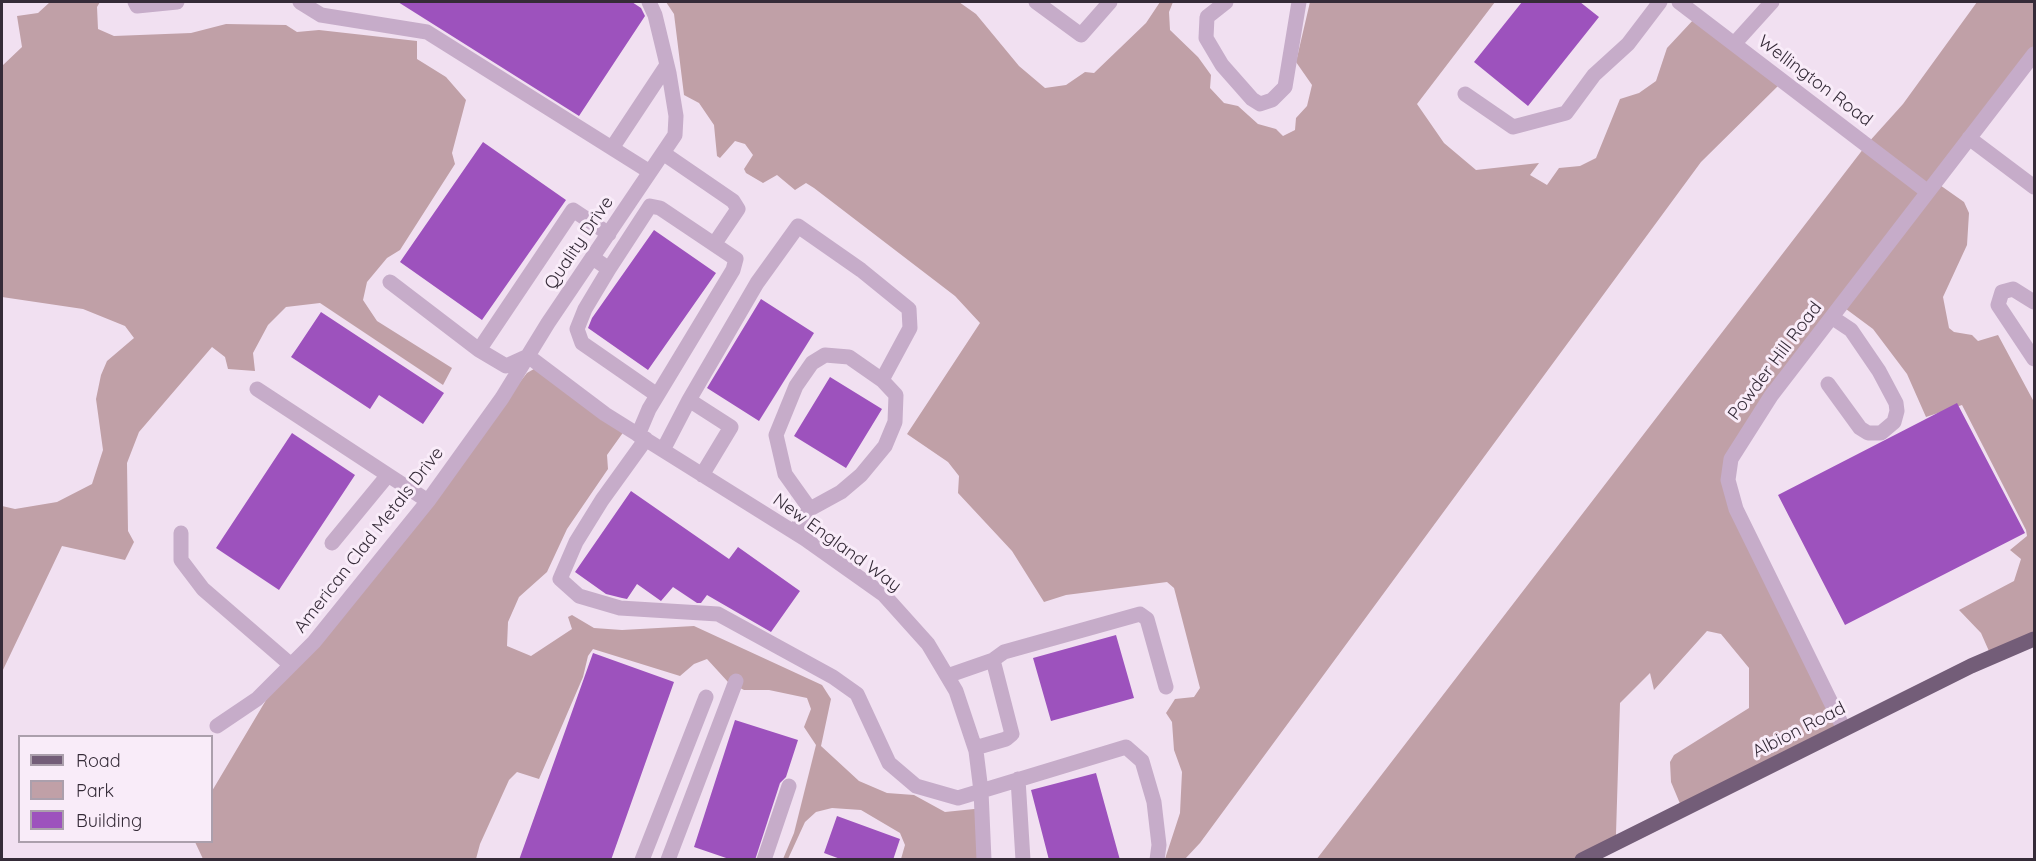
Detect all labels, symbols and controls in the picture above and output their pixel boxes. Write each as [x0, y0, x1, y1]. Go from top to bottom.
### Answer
street label: Wellington Road [1753, 31, 1877, 131]
street label: Quality Drive [540, 192, 618, 294]
street label: Powder Hill Road [1723, 298, 1827, 424]
street label: American Clad Metals Drive [290, 443, 448, 637]
street label: New England Way [769, 489, 905, 597]
street label: Albion Road [1749, 697, 1849, 763]
legend [18, 735, 213, 843]
text: Road [76, 749, 121, 772]
text: Park [76, 779, 114, 802]
text: Building [76, 809, 142, 832]

